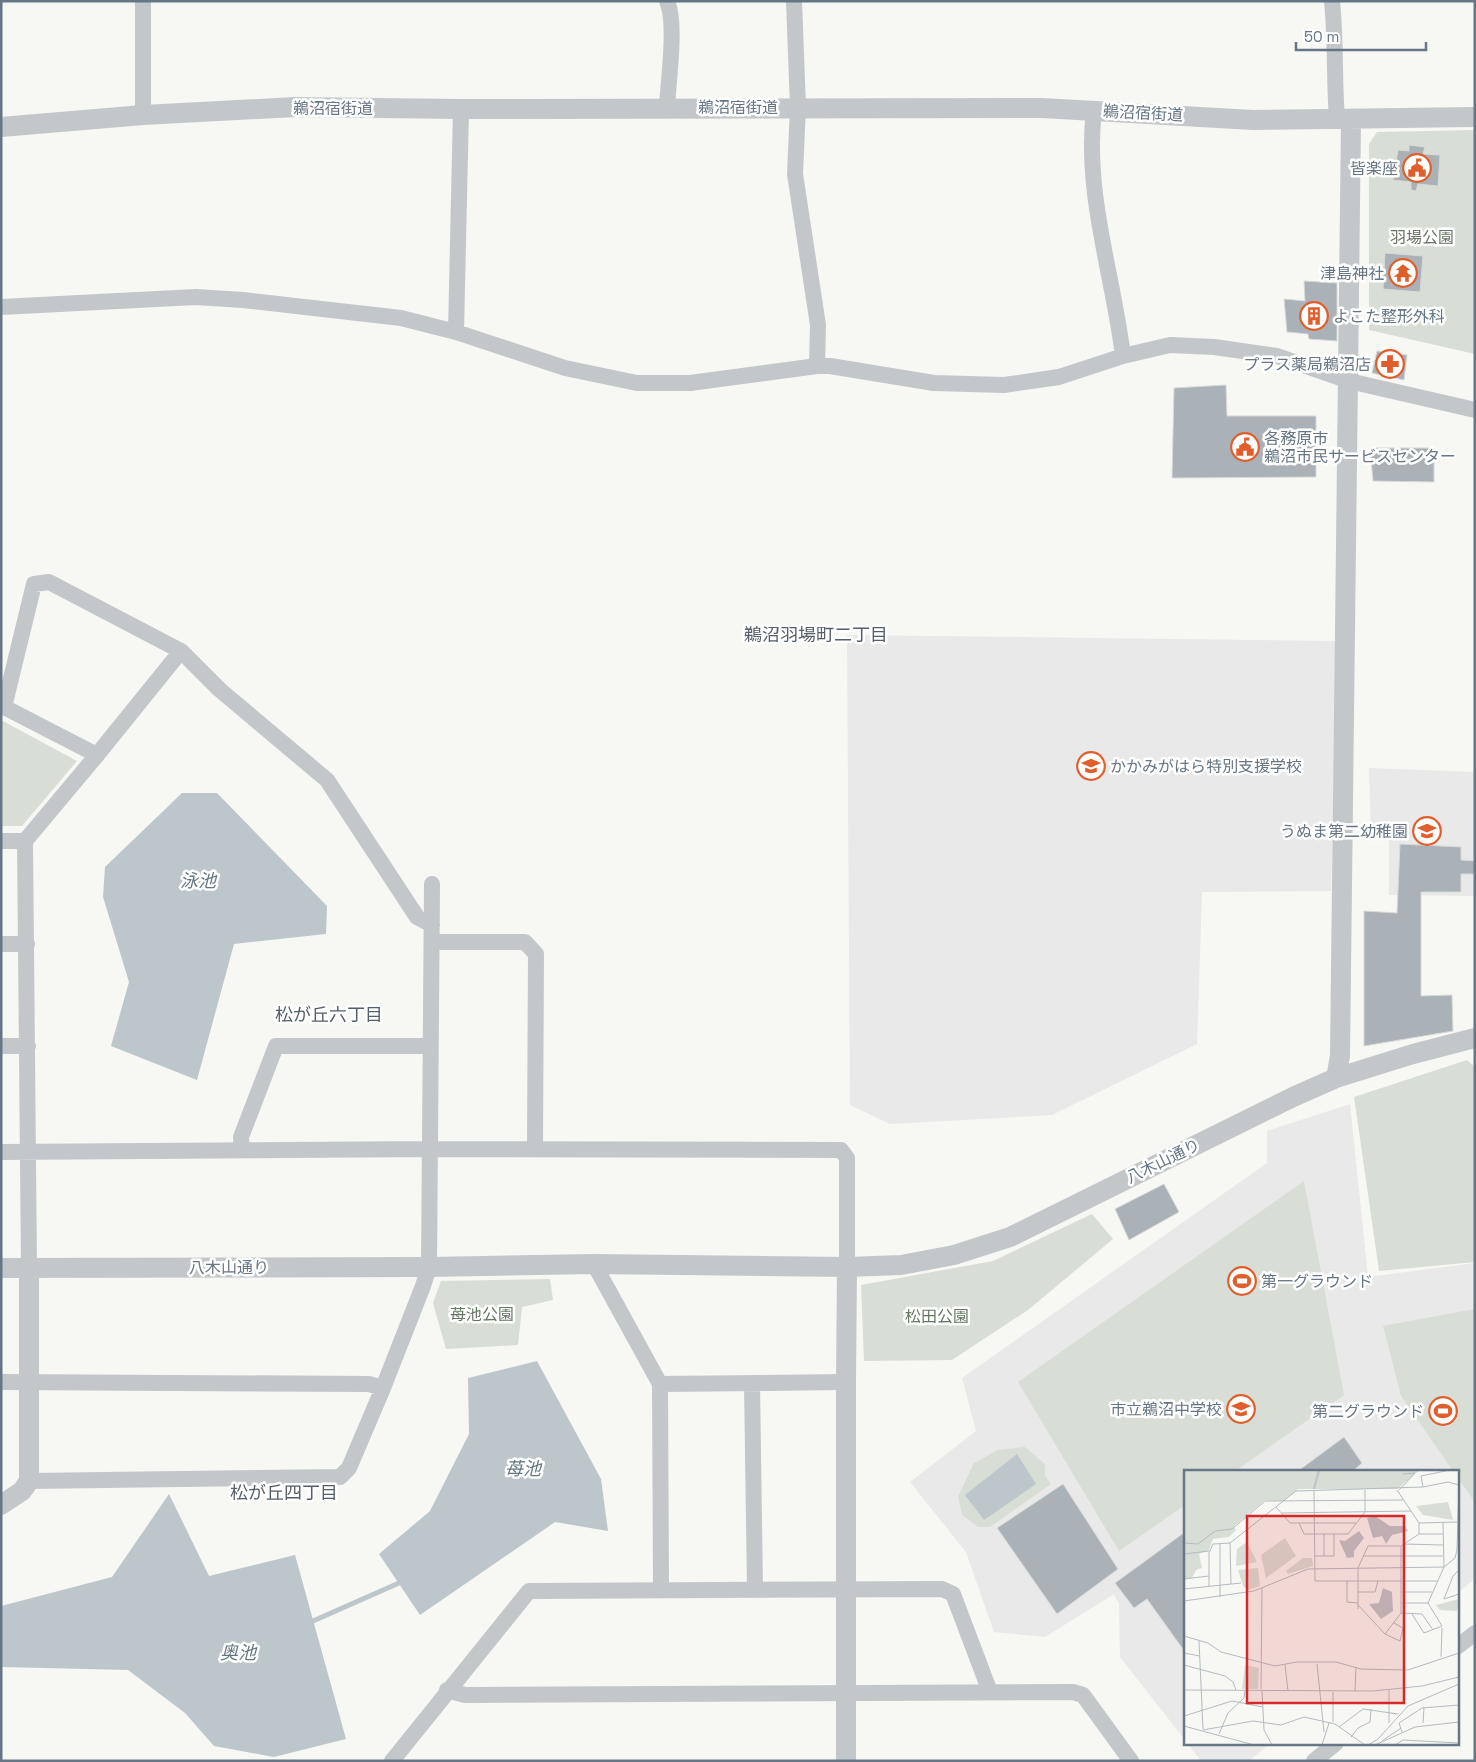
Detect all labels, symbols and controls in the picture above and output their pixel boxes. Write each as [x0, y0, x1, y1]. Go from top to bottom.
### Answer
scale bar [1296, 20, 1426, 52]
text: 50 m [1304, 27, 1339, 46]
street label: 鵜沼宿街道 [698, 97, 778, 118]
street label: 鵜沼宿街道 [293, 98, 373, 119]
street label: 鵜沼宿街道 [1102, 100, 1184, 126]
public building icon: 皆楽座 [1402, 153, 1432, 183]
place label: 皆楽座 [1350, 158, 1398, 179]
park label: 羽場公園 [1390, 227, 1454, 248]
temple icon: 津島神社 [1388, 258, 1418, 288]
place label: 津島神社 [1320, 263, 1384, 284]
building icon: よこた整形外科 [1299, 301, 1329, 331]
place label: よこた整形外科 [1333, 306, 1445, 327]
pharmacy icon: プラス薬局鵜沼店 [1375, 349, 1405, 379]
place label: プラス薬局鵜沼店 [1243, 354, 1371, 375]
place label: 各務原市 鵜沼市民サービスセンター [1264, 428, 1456, 467]
public building icon: 各務原市 鵜沼市民サービスセンター [1230, 432, 1260, 462]
district label: 鵜沼羽場町二丁目 [744, 623, 888, 646]
school or university icon: かかみがはら特別支援学校 [1076, 751, 1106, 781]
place label: かかみがはら特別支援学校 [1110, 756, 1302, 777]
school or university icon: うぬま第二幼稚園 [1412, 816, 1442, 846]
place label: うぬま第二幼稚園 [1280, 821, 1408, 842]
water label: 泳池 [180, 869, 218, 892]
district label: 松が丘六丁目 [275, 1003, 383, 1026]
street label: 八木山通り [1122, 1134, 1204, 1188]
street label: 八木山通り [189, 1257, 269, 1278]
sports icon: 第一グラウンド [1227, 1266, 1257, 1296]
place label: 第一グラウンド [1261, 1271, 1373, 1292]
park label: 苺池公園 [450, 1304, 514, 1325]
park label: 松田公園 [905, 1306, 969, 1327]
school or university icon: 市立鵜沼中学校 [1226, 1394, 1256, 1424]
sports icon: 第二グラウンド [1428, 1396, 1458, 1426]
place label: 市立鵜沼中学校 [1110, 1399, 1222, 1420]
place label: 第二グラウンド [1312, 1401, 1424, 1422]
water label: 苺池 [505, 1457, 543, 1480]
inset map [1184, 1470, 1458, 1744]
district label: 松が丘四丁目 [230, 1481, 338, 1504]
water label: 奥池 [220, 1641, 258, 1664]

